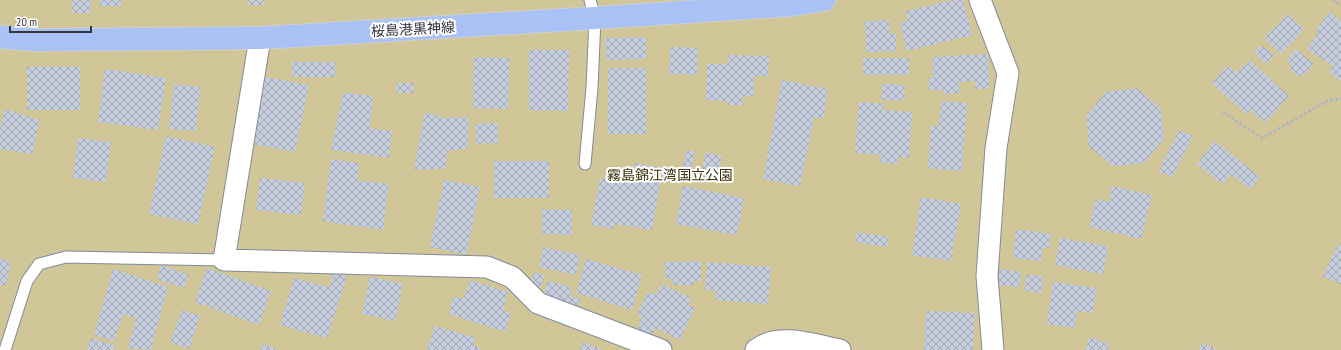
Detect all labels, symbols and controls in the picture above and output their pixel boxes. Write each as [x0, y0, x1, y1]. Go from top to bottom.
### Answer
scale bar [10, 8, 91, 34]
text: 20 m [16, 14, 37, 29]
street label: 桜島港黒神線 [371, 18, 455, 40]
park label: 霧島錦江湾国立公園 [607, 166, 733, 184]

